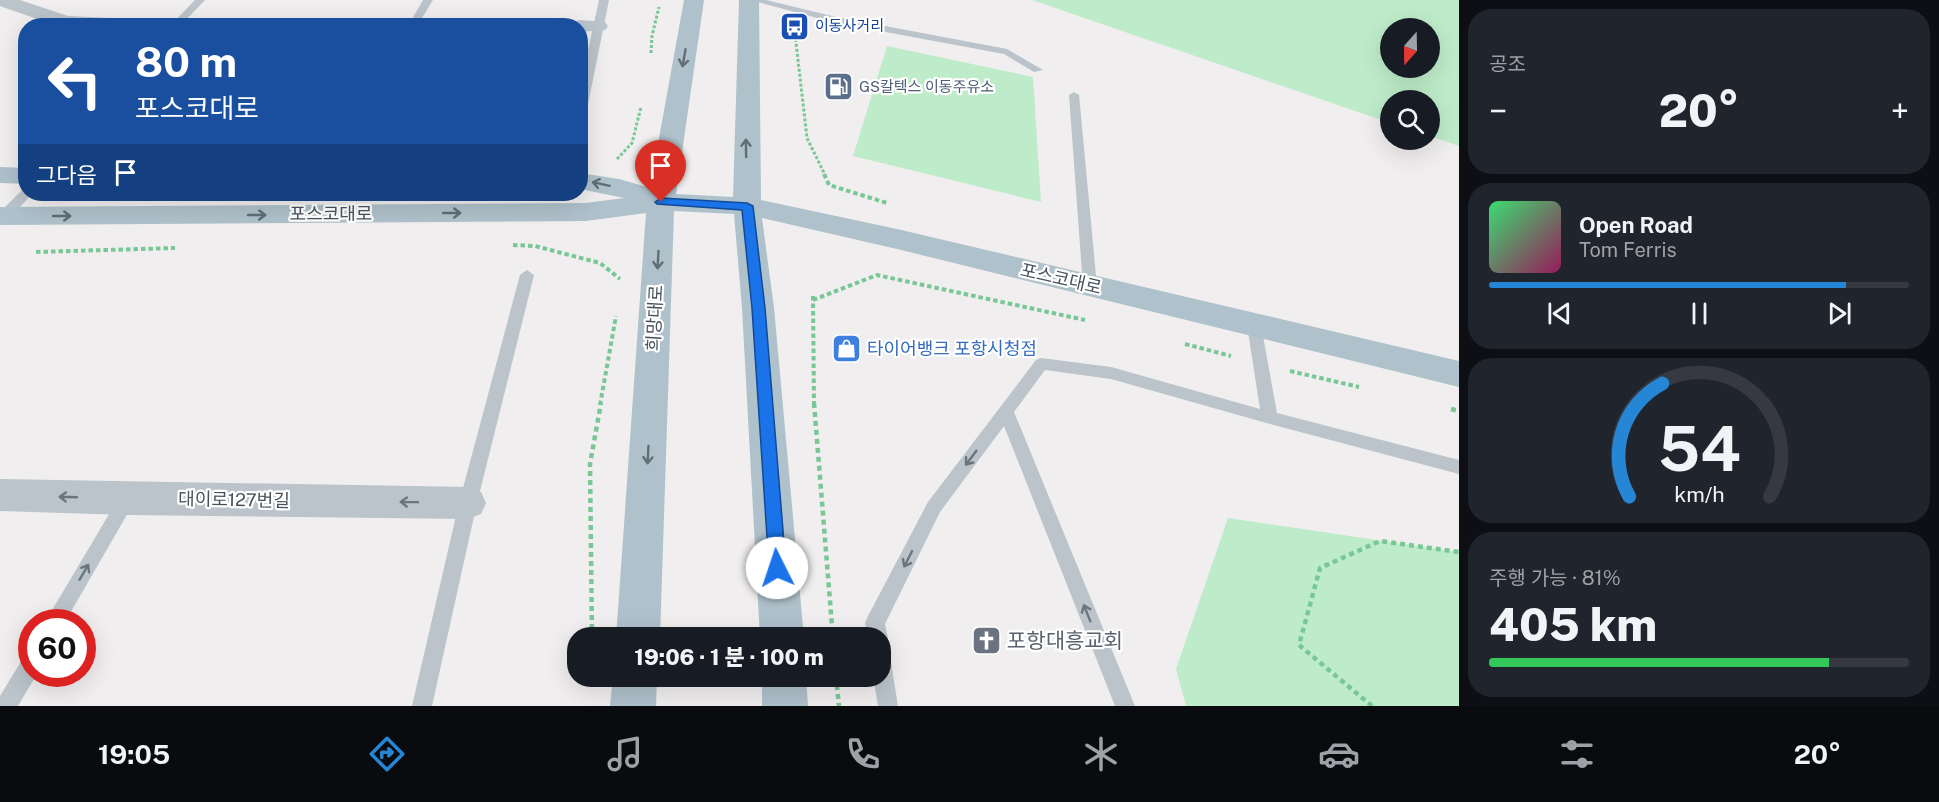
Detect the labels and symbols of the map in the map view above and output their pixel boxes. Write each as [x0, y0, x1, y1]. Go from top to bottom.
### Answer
bus stop icon: 이동사거리 [778, 10, 810, 42]
place label: 이동사거리 [815, 17, 884, 34]
north arrow [1380, 18, 1440, 78]
one-way arrow [678, 47, 689, 67]
fuel station icon: GS칼텍스 이동주유소 [822, 71, 854, 103]
place label: GS칼텍스 이동주유소 [859, 78, 994, 95]
one-way arrow [740, 138, 752, 158]
pin [635, 140, 686, 202]
one-way arrow [592, 178, 611, 189]
street label: 포스코대로 [290, 203, 372, 224]
one-way arrow [441, 207, 461, 219]
one-way arrow [247, 209, 267, 220]
one-way arrow [52, 210, 72, 222]
one-way arrow [653, 250, 664, 270]
street label: 포스코대로 [1018, 259, 1104, 298]
street label: 희망대로 [642, 284, 667, 352]
shop icon: 타이어뱅크 포항시청점 [830, 333, 862, 365]
place label: 타이어뱅크 포항시청점 [867, 338, 1037, 359]
one-way arrow [643, 444, 654, 464]
one-way arrow [965, 450, 978, 466]
street label: 대이로127번길 [178, 488, 290, 511]
one-way arrow [59, 492, 79, 503]
one-way arrow [400, 496, 420, 508]
position arrow [745, 536, 809, 600]
one-way arrow [901, 549, 913, 567]
one-way arrow [79, 564, 91, 581]
one-way arrow [1081, 604, 1092, 623]
speed limit sign: 60 [18, 609, 96, 687]
church icon: 포항대흥교회 [970, 625, 1002, 657]
place label: 포항대흥교회 [1007, 628, 1123, 653]

